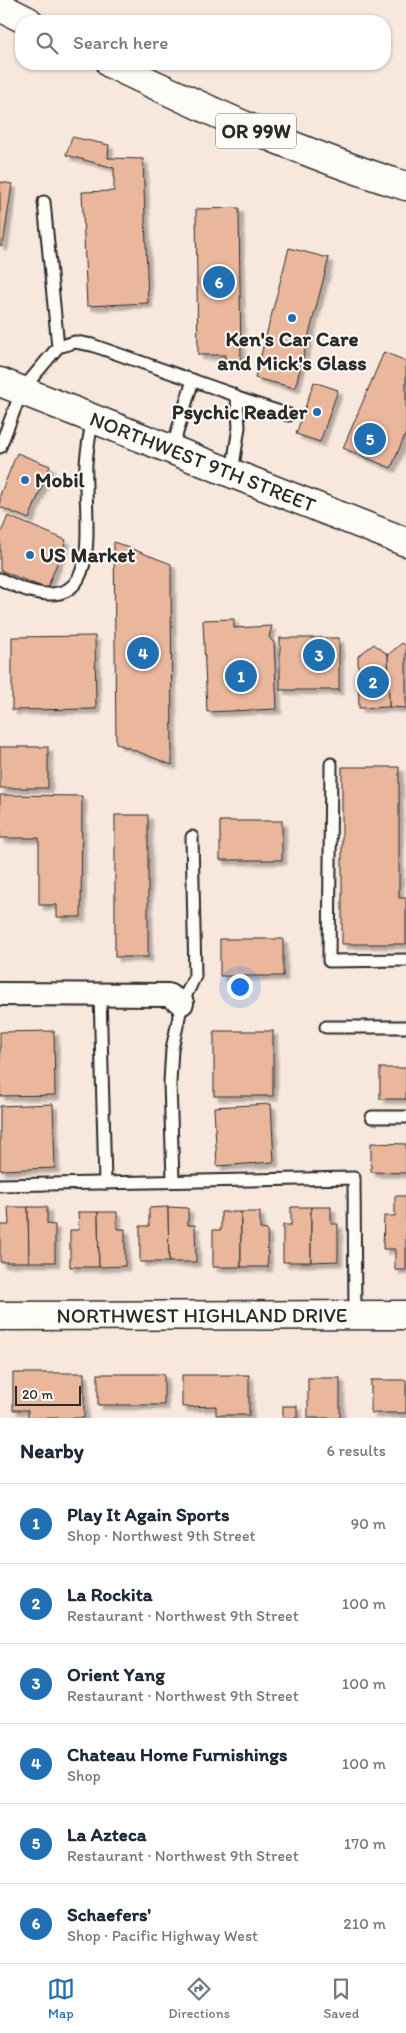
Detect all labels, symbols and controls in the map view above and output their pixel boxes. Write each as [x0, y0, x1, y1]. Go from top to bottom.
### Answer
search box [15, 15, 391, 70]
icon: search [33, 29, 61, 57]
text: Search here [73, 31, 168, 54]
road number: OR 99W [216, 114, 296, 148]
pin: 6 [203, 263, 235, 301]
marker: Ken's Car Care and Mick's Glass [286, 312, 298, 324]
place label: Ken's Car Care and Mick's Glass [217, 326, 367, 375]
place label: Psychic Reader [172, 399, 308, 425]
street label: NORTHWEST 9TH STREET [87, 406, 320, 517]
marker: Psychic Reader [311, 406, 323, 418]
pin: 5 [354, 420, 386, 458]
place label: Mobil [35, 467, 86, 492]
marker: Mobil [19, 474, 31, 486]
place label: US Market [40, 542, 135, 567]
marker: US Market [24, 549, 36, 561]
pin: 4 [127, 634, 159, 672]
pin: 3 [303, 636, 335, 674]
pin: 1 [225, 657, 257, 695]
pin: 2 [357, 663, 389, 701]
your location [227, 974, 253, 1000]
street label: NORTHWEST HIGHLAND DRIVE [57, 1302, 347, 1328]
scale bar [15, 1383, 81, 1406]
text: 20 m [22, 1386, 53, 1403]
text: Nearby [20, 1438, 84, 1463]
text: 6 results [326, 1441, 386, 1460]
text: Play It Again Sports [67, 1503, 229, 1526]
text: 1 [32, 1514, 40, 1533]
text: 90 m [351, 1514, 386, 1533]
text: Shop · Northwest 9th Street [67, 1526, 256, 1545]
text: La Rockita [67, 1583, 153, 1606]
text: 2 [32, 1594, 40, 1613]
text: 100 m [342, 1594, 386, 1613]
text: Restaurant · Northwest 9th Street [67, 1606, 299, 1625]
text: Orient Yang [67, 1663, 165, 1686]
text: 3 [32, 1674, 40, 1693]
text: 100 m [342, 1674, 386, 1693]
text: Restaurant · Northwest 9th Street [67, 1686, 299, 1705]
text: Chateau Home Furnishings [67, 1743, 287, 1766]
text: 4 [31, 1754, 41, 1773]
text: 100 m [342, 1754, 386, 1773]
text: Shop [67, 1766, 101, 1785]
text: La Azteca [67, 1823, 147, 1846]
text: 5 [32, 1834, 40, 1853]
text: 170 m [344, 1834, 386, 1853]
text: Restaurant · Northwest 9th Street [67, 1846, 299, 1865]
text: Schaefers' [67, 1903, 151, 1926]
text: 6 [32, 1914, 40, 1933]
text: 210 m [343, 1914, 386, 1933]
text: Shop · Pacific Highway West [67, 1926, 258, 1945]
tab: Map [47, 1975, 75, 2022]
tab: Directions [168, 1975, 230, 2022]
tab: Saved [323, 1975, 359, 2022]

